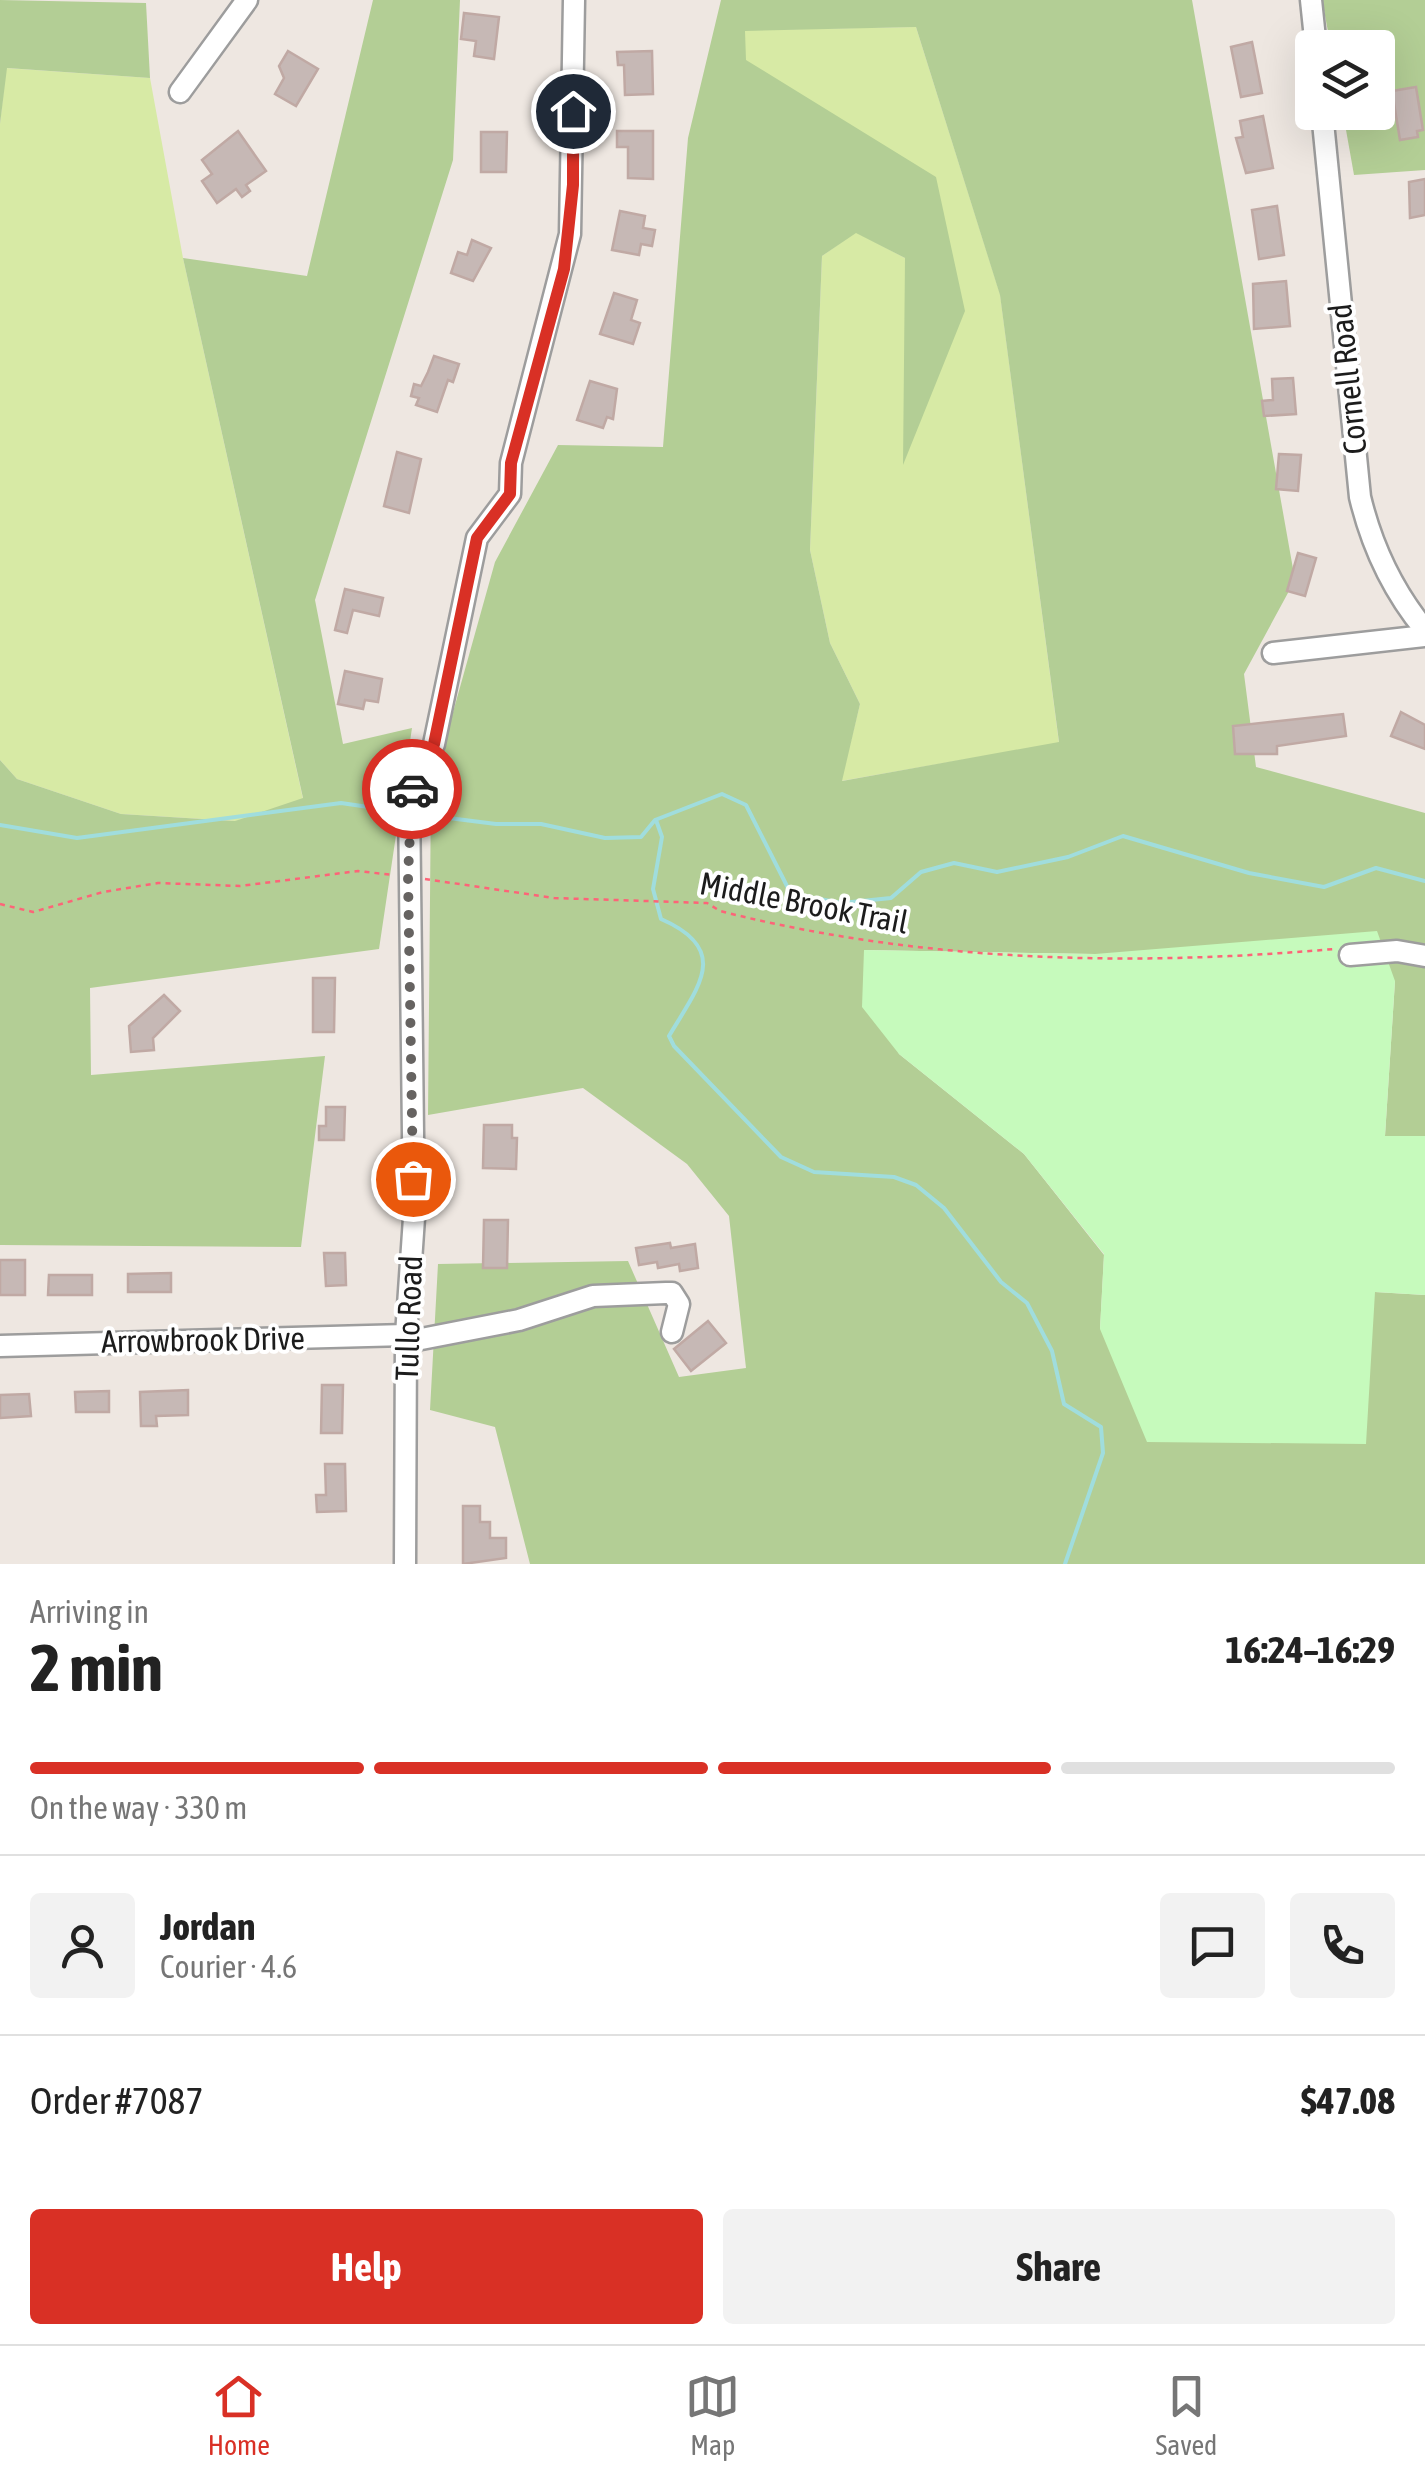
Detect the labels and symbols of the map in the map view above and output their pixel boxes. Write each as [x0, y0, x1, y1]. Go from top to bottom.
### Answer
pin [531, 69, 616, 154]
street label: Cornell Road [1321, 302, 1374, 456]
courier [362, 739, 462, 839]
street label: Middle Brook Trail [697, 864, 912, 941]
pin [371, 1137, 456, 1222]
street label: Tullo Road [388, 1255, 429, 1381]
street label: Arrowbrook Drive [101, 1319, 305, 1360]

